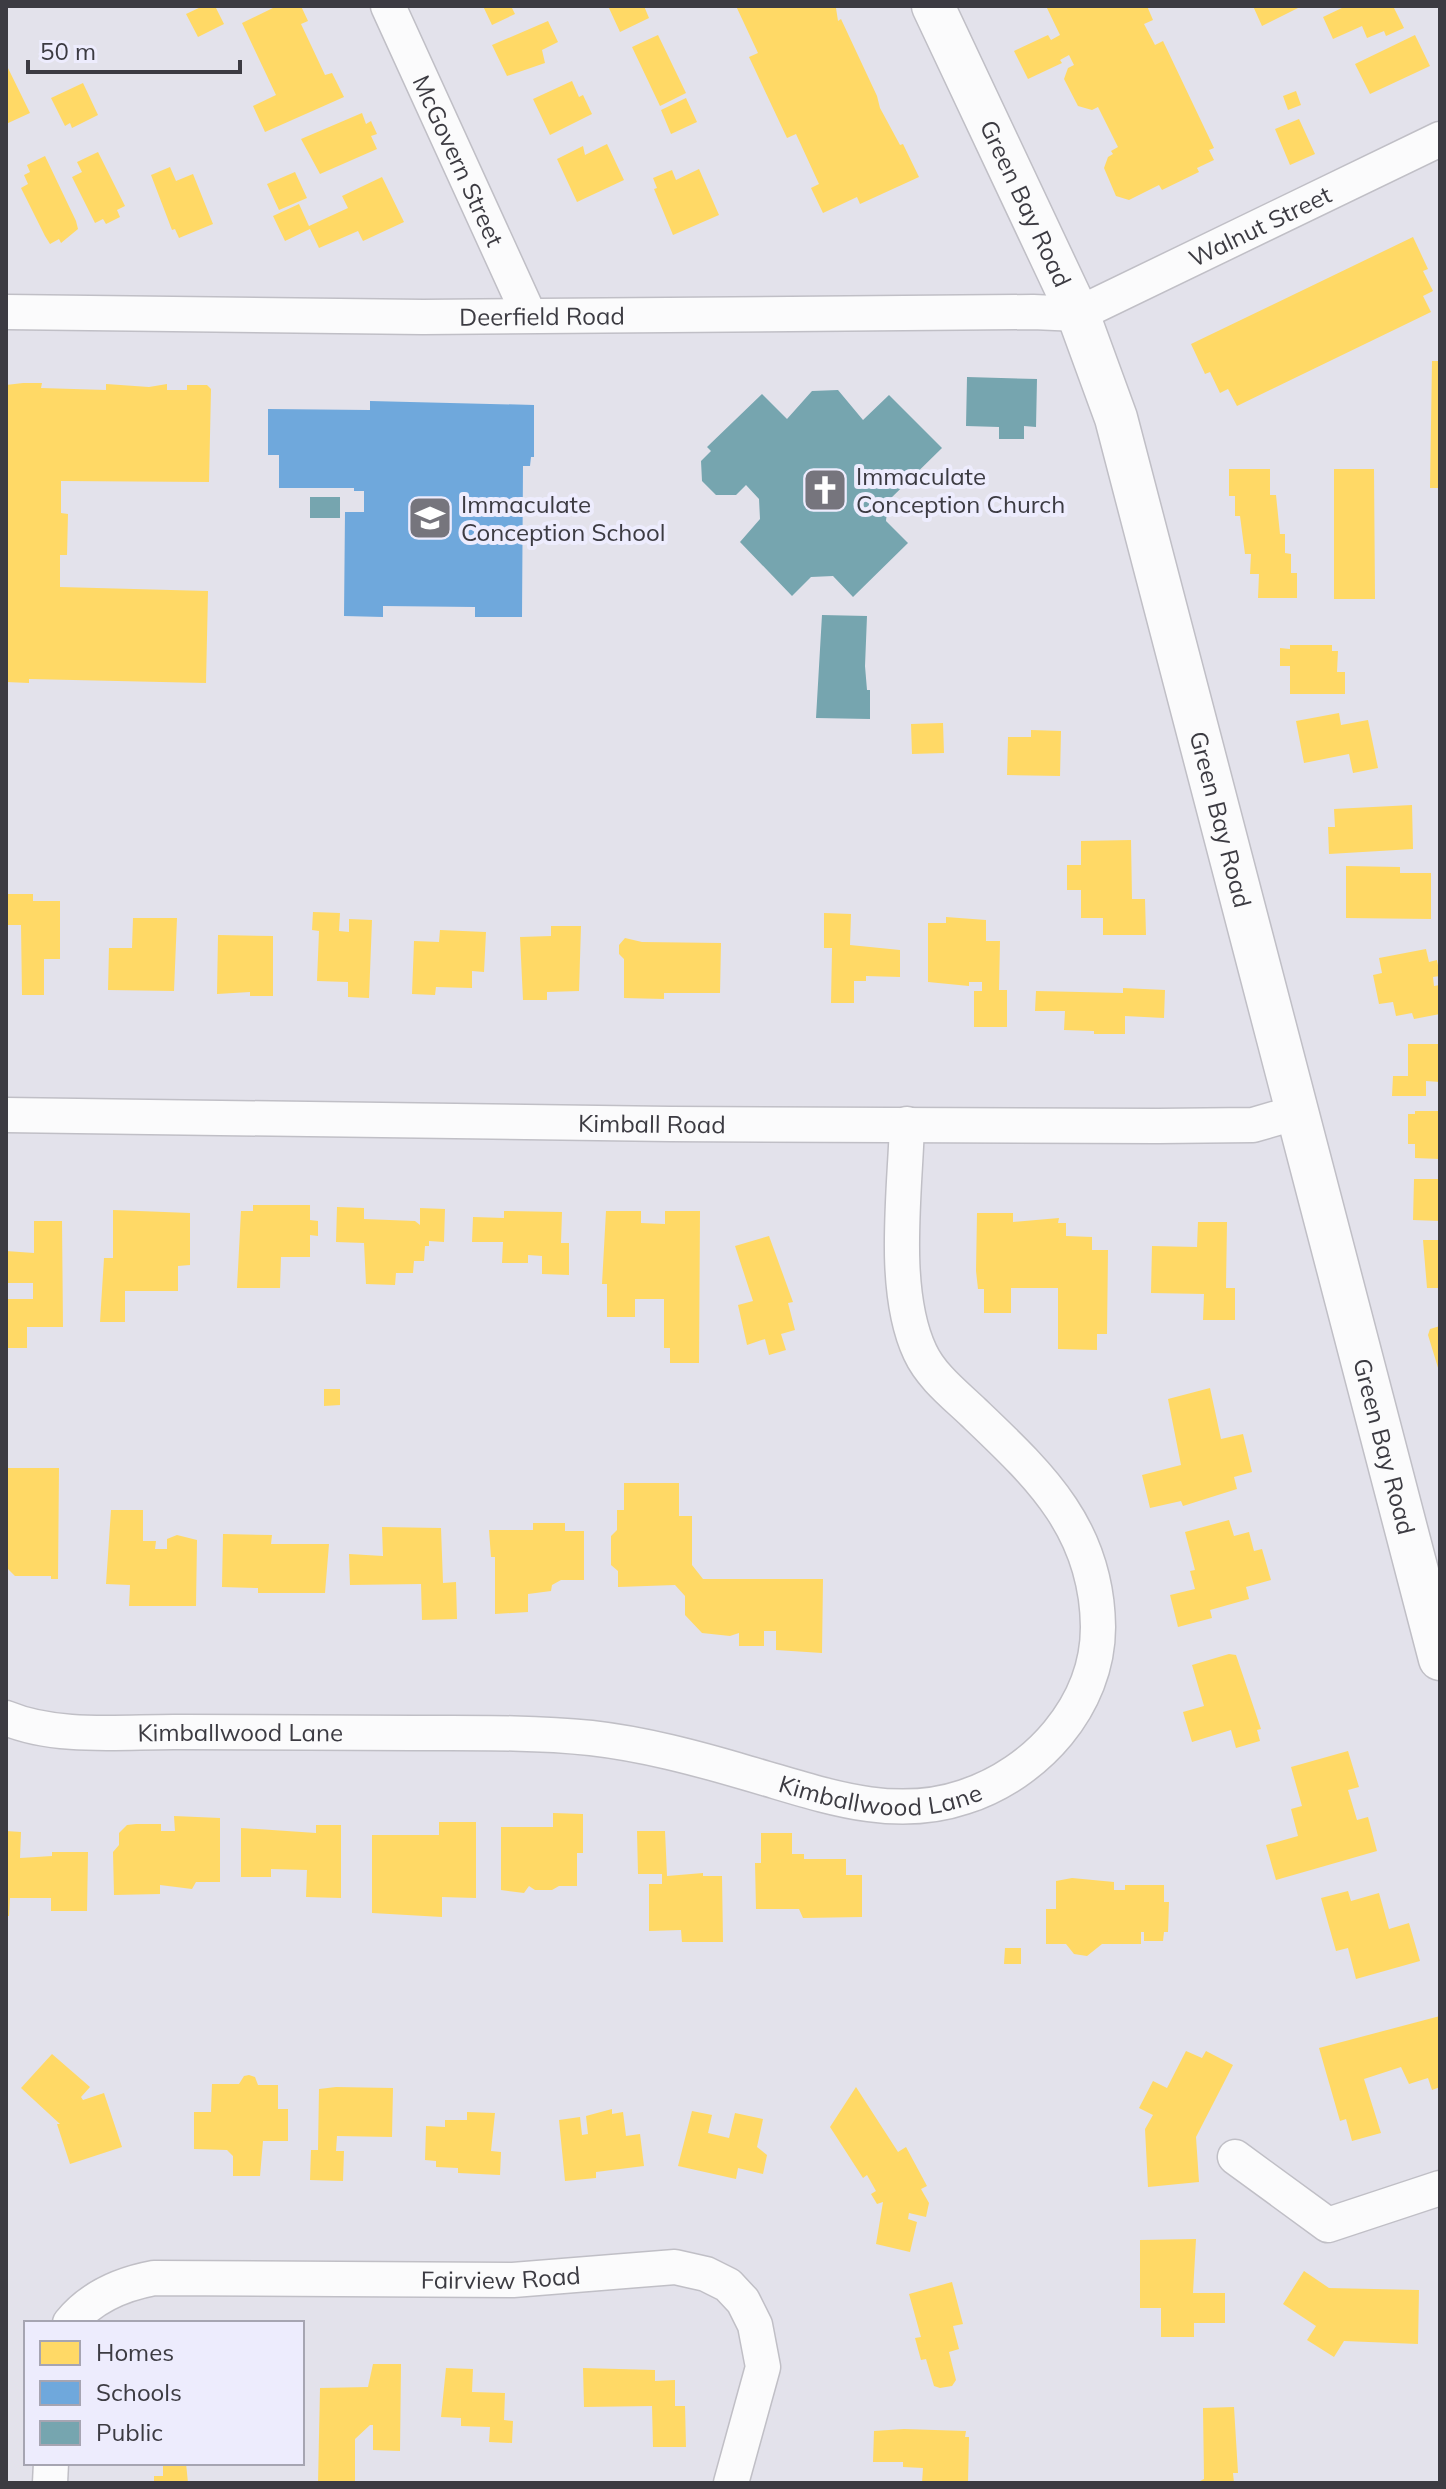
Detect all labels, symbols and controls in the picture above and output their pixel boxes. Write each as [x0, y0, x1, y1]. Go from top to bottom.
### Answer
scale bar [28, 24, 240, 74]
text: 50 m [40, 36, 96, 66]
street label: McGovern Street [407, 70, 511, 251]
street label: Green Bay Road [974, 115, 1078, 292]
street label: Walnut Street [1184, 179, 1336, 273]
street label: Deerfield Road [459, 300, 625, 332]
place label: Immaculate Conception Church [856, 461, 1065, 519]
church icon: Immaculate Conception Church [801, 466, 849, 514]
place label: Immaculate Conception School [461, 489, 665, 547]
school or university icon: Immaculate Conception School [406, 494, 454, 542]
street label: Green Bay Road [1183, 728, 1258, 911]
street label: Kimball Road [578, 1108, 726, 1139]
street label: Green Bay Road [1347, 1355, 1422, 1538]
street label: Kimballwood Lane [137, 1717, 343, 1747]
street label: Kimballwood Lane [775, 1768, 986, 1822]
street label: Fairview Road [421, 2260, 582, 2295]
legend [24, 2321, 304, 2465]
text: Homes [96, 2337, 174, 2367]
text: Schools [96, 2377, 182, 2407]
text: Public [96, 2417, 163, 2447]

